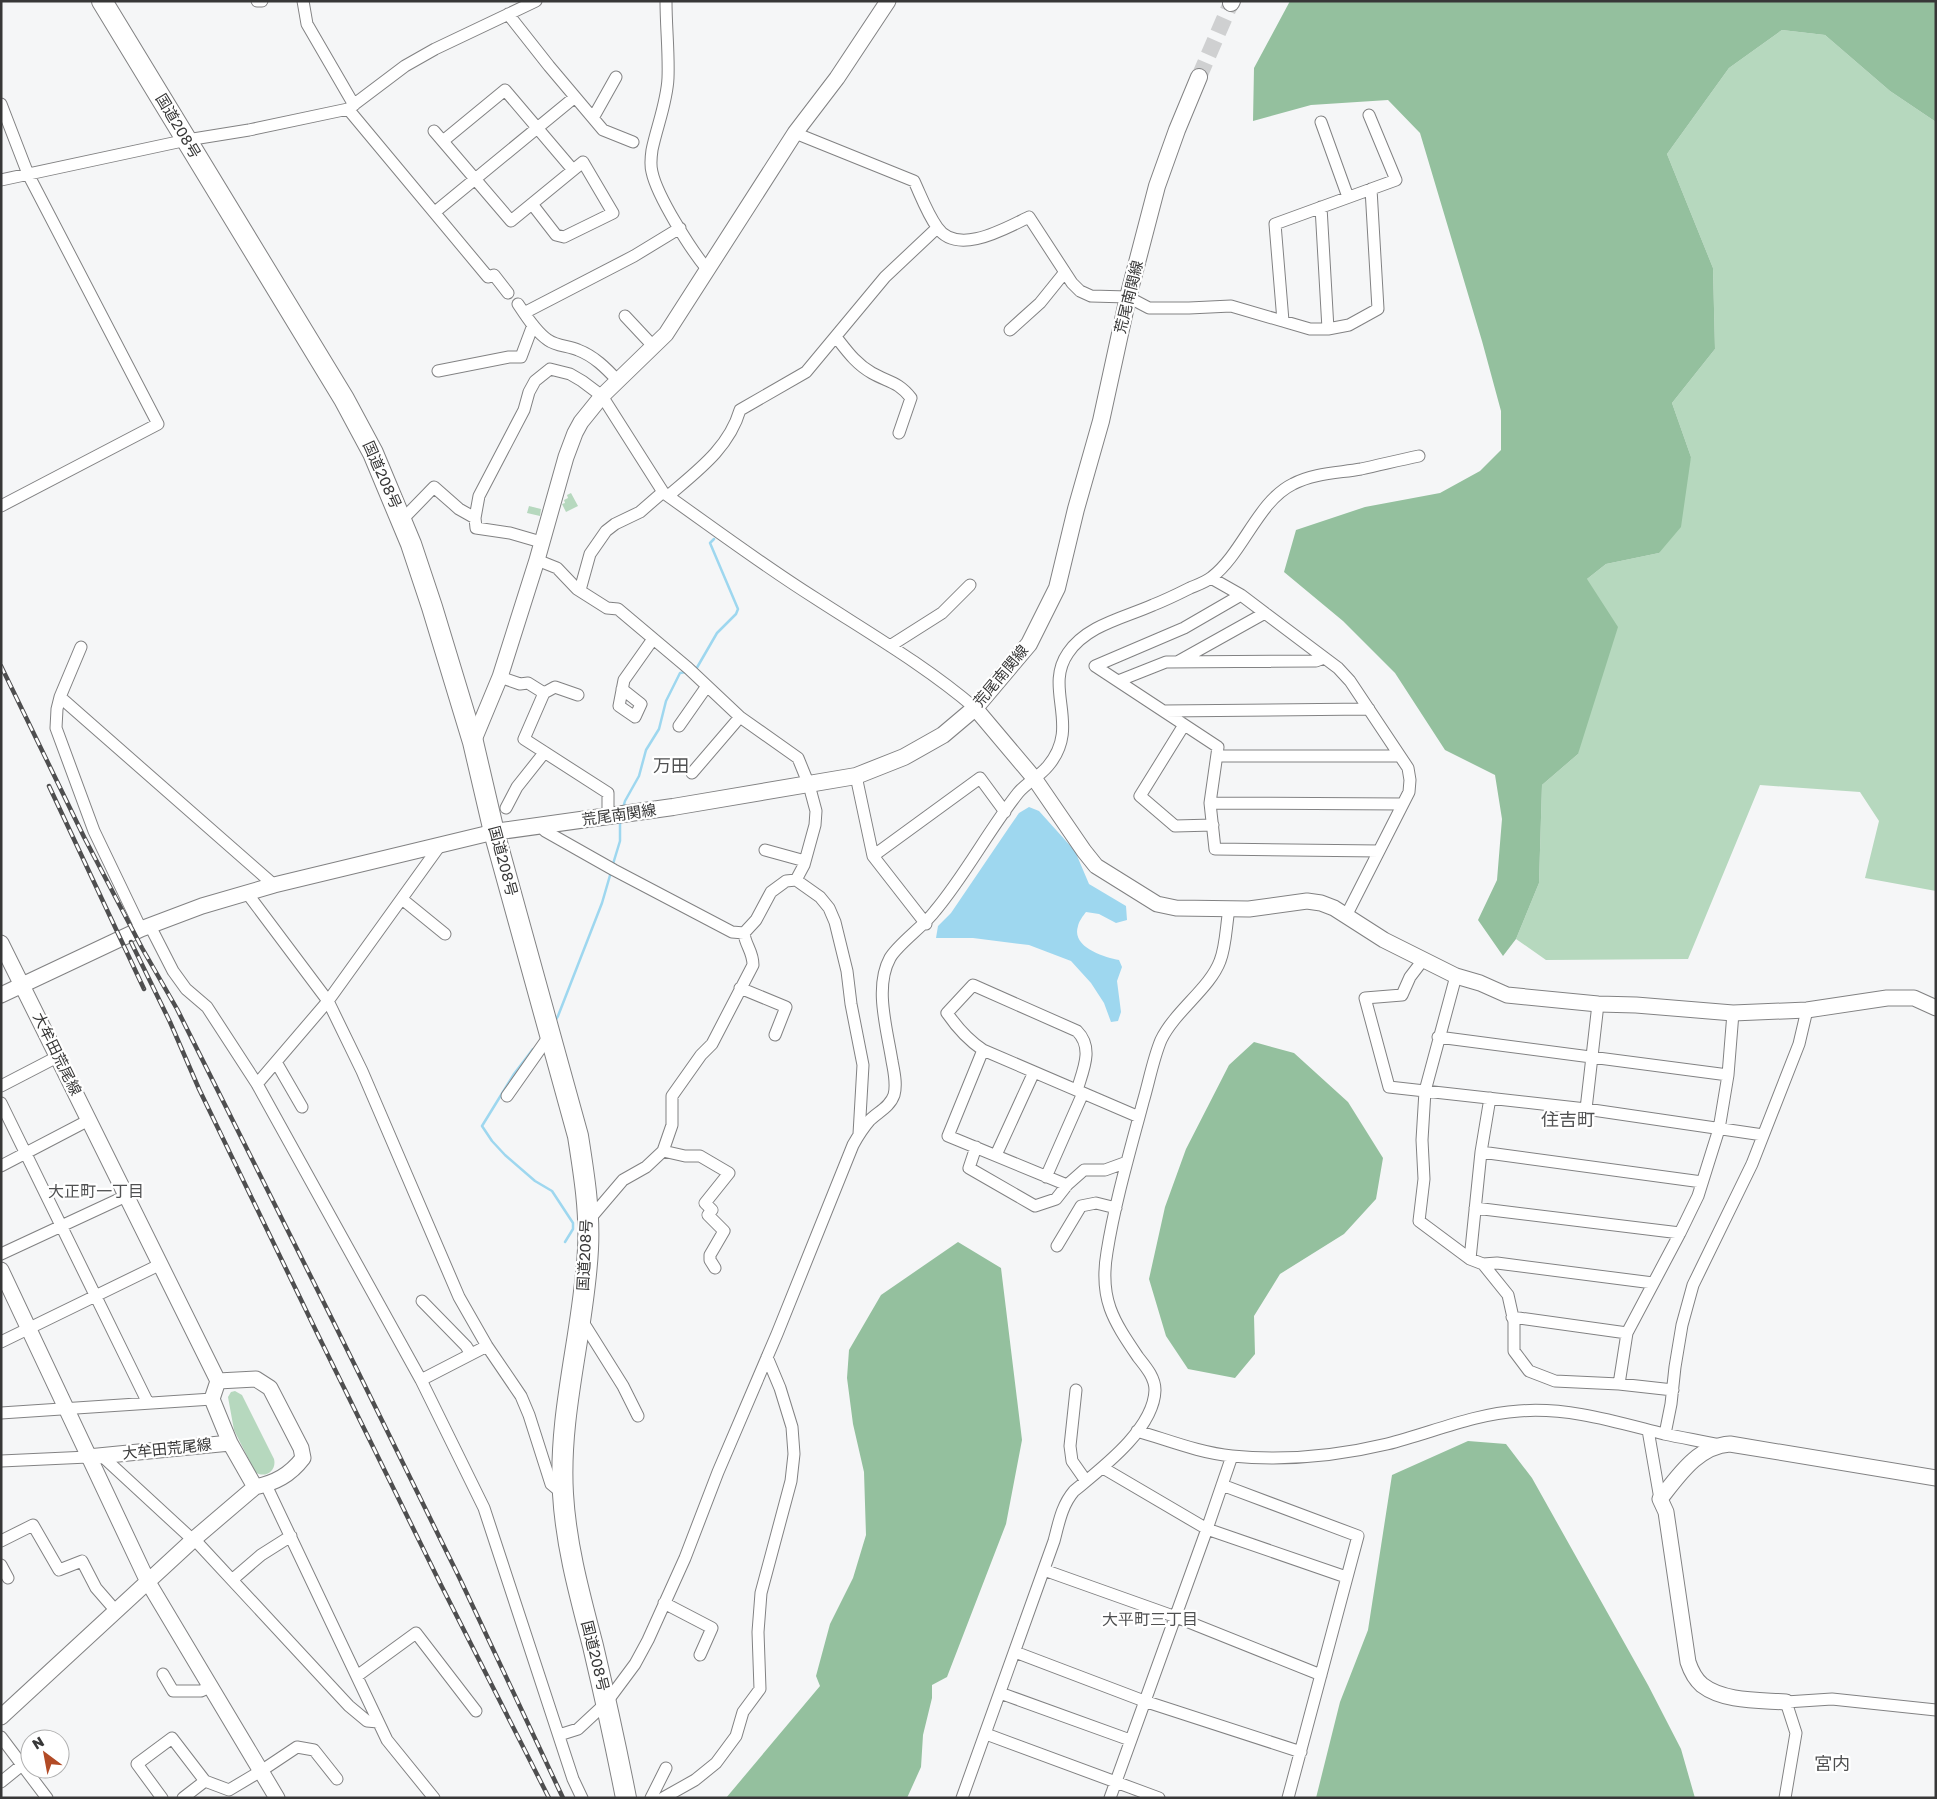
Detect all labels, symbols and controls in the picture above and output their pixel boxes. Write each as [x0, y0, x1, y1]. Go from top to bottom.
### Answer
street label: 国道208号 [153, 90, 205, 161]
street label: 荒尾南関線 [1110, 258, 1146, 335]
street label: 国道208号 [360, 438, 406, 511]
street label: 荒尾南関線 [969, 641, 1031, 710]
district label: 万田 [653, 754, 689, 776]
street label: 荒尾南関線 [580, 800, 657, 828]
street label: 国道208号 [486, 824, 522, 898]
street label: 大牟田荒尾線 [30, 1009, 86, 1098]
district label: 住吉町 [1541, 1108, 1595, 1130]
district label: 大正町一丁目 [48, 1181, 144, 1201]
street label: 国道208号 [573, 1218, 595, 1291]
street label: 大牟田荒尾線 [121, 1434, 213, 1462]
district label: 大平町三丁目 [1102, 1609, 1198, 1629]
street label: 国道208号 [579, 1619, 613, 1693]
north arrow [20, 1729, 70, 1779]
text: N [29, 1733, 47, 1753]
district label: 宮内 [1814, 1752, 1850, 1774]

